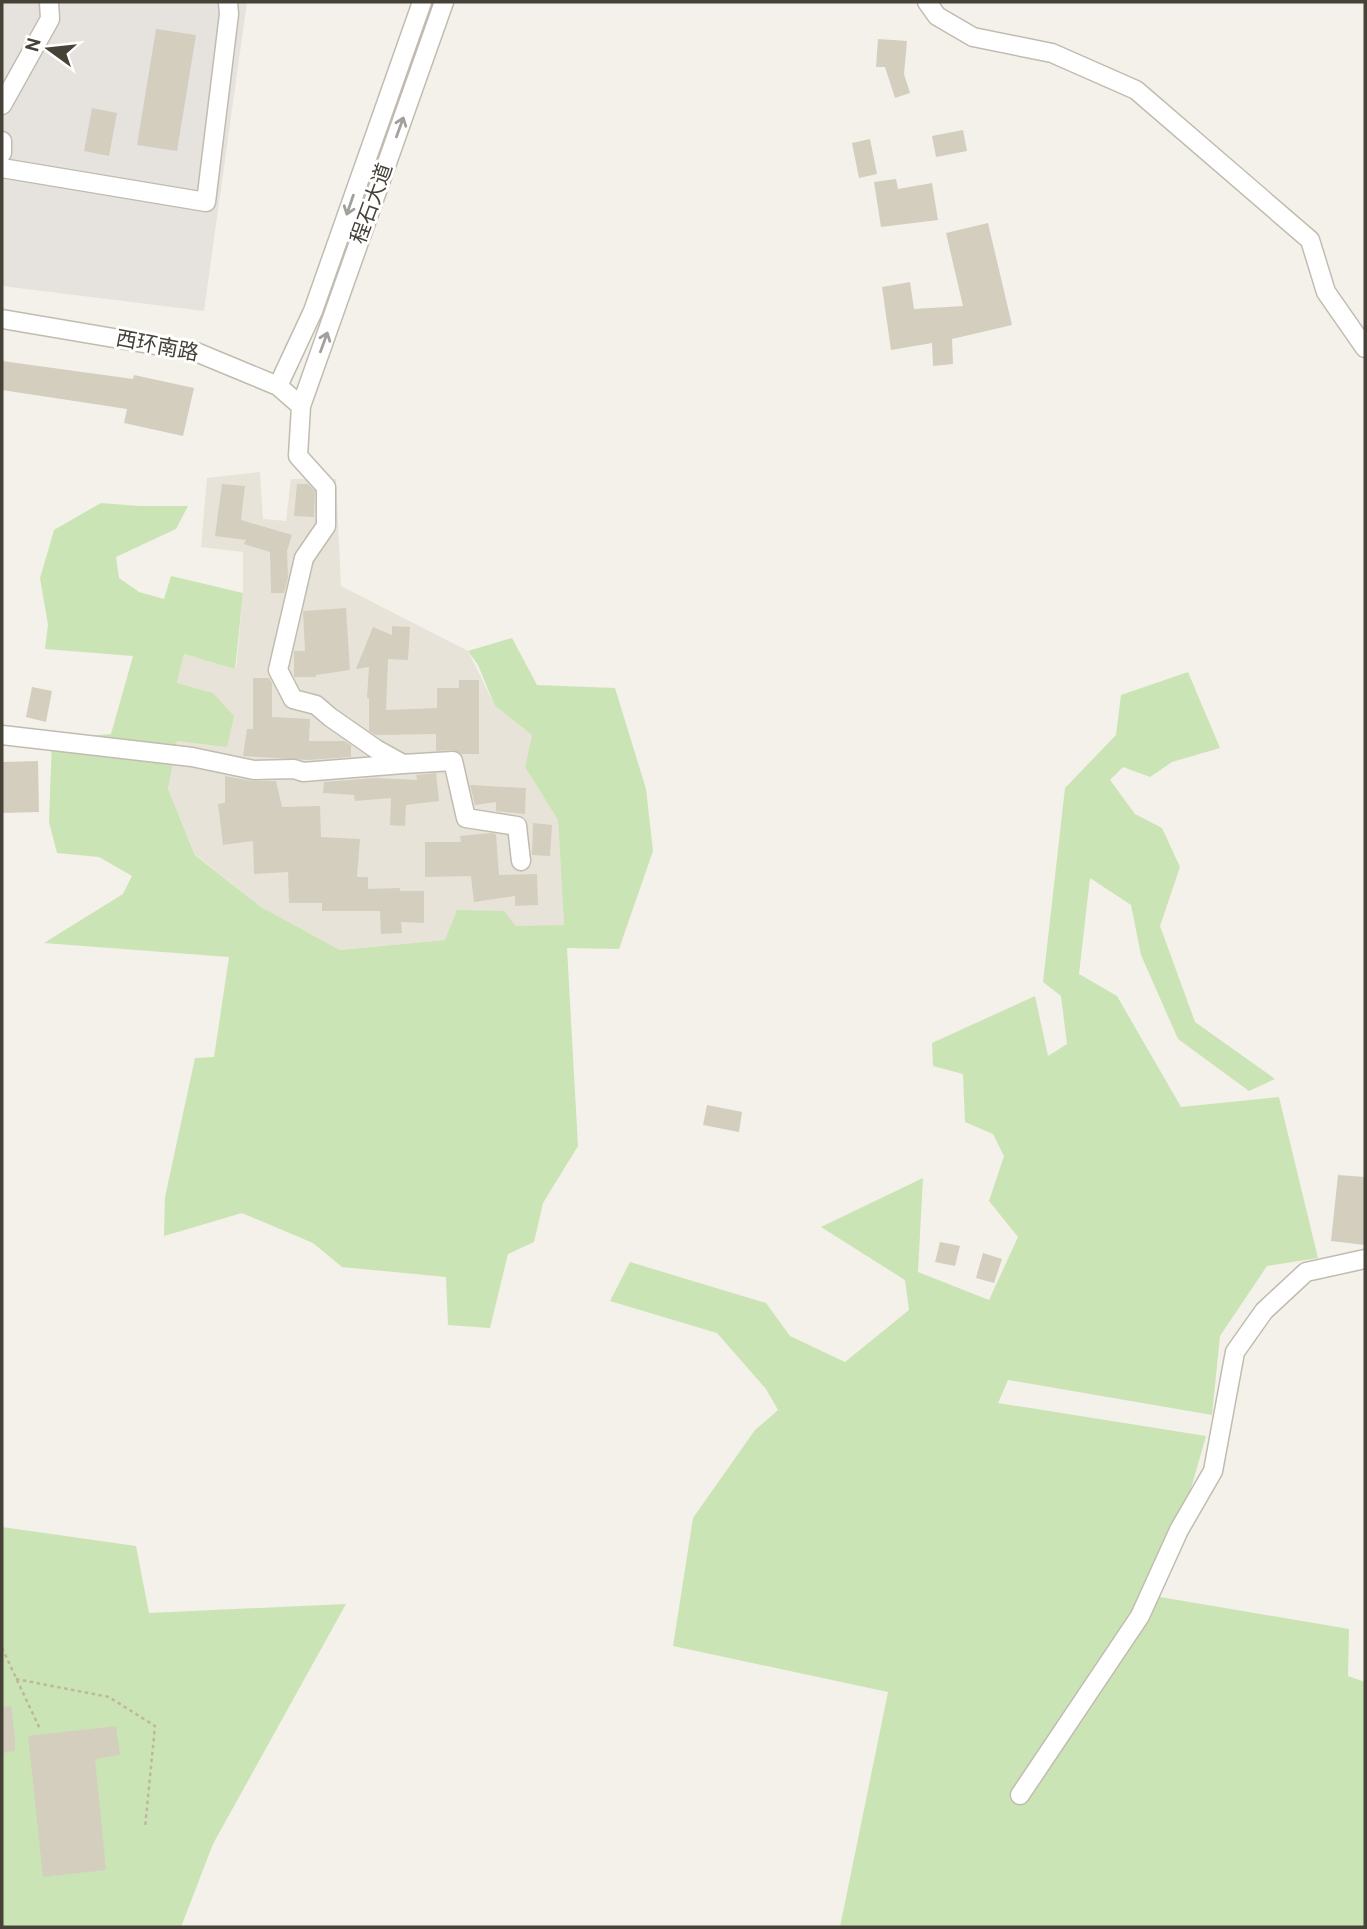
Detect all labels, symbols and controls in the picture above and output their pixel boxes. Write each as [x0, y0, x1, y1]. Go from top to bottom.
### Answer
north arrow [14, 14, 84, 84]
text: N [21, 35, 48, 55]
one-way arrow [395, 117, 407, 139]
street label: 程石大道 [346, 160, 400, 248]
one-way arrow [343, 193, 355, 215]
street label: 西环南路 [113, 326, 201, 368]
one-way arrow [319, 331, 331, 353]

